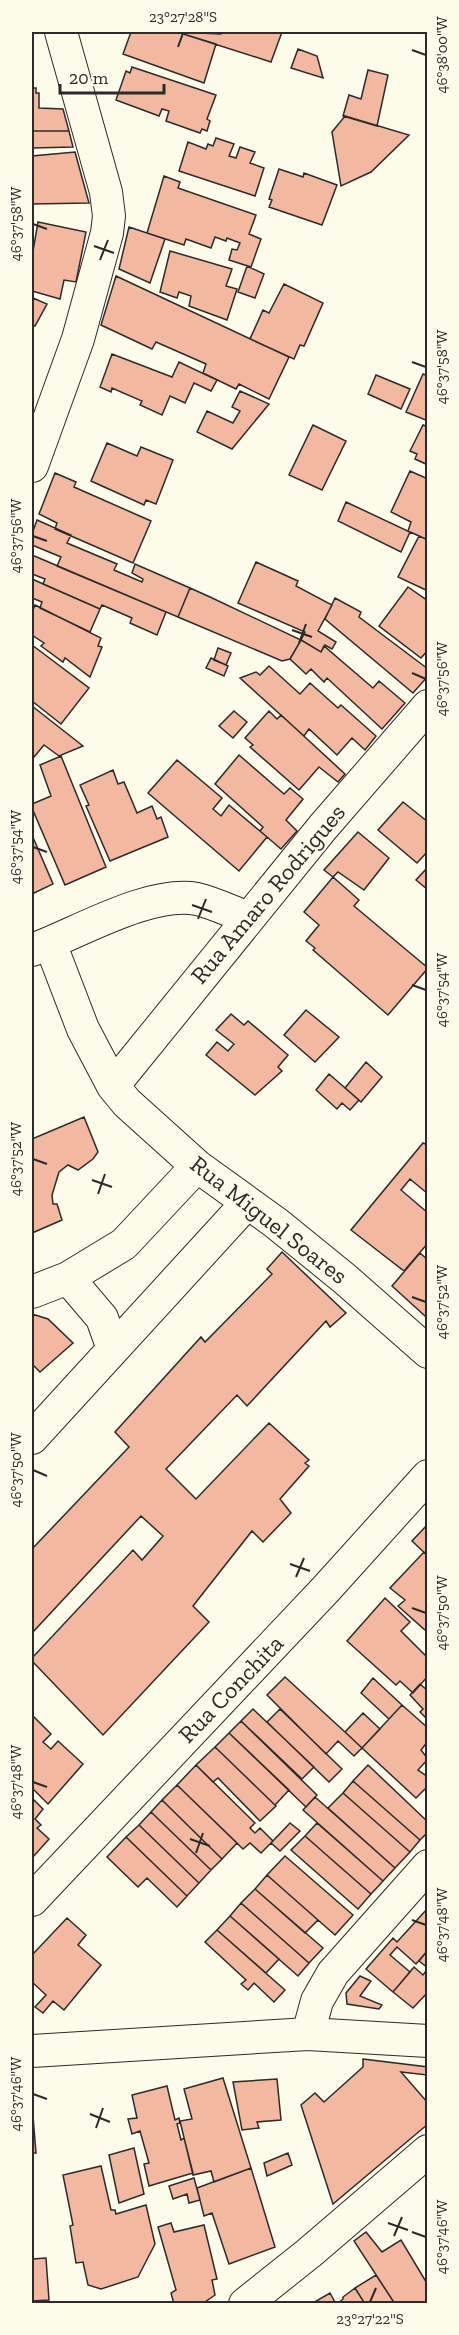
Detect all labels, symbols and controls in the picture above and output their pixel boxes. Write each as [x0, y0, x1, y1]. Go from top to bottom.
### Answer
text: 23°27'28"S [149, 8, 217, 26]
text: 46°38'00"W [433, 16, 451, 94]
scale bar [60, 57, 164, 95]
text: 20 m [69, 67, 109, 89]
text: 46°37'58"W [7, 187, 25, 261]
text: 46°37'58"W [433, 330, 451, 404]
text: 46°37'56"W [7, 499, 25, 573]
text: 46°37'56"W [433, 642, 451, 716]
street label: Rua Amaro Rodrigues [184, 798, 351, 989]
text: 46°37'54"W [7, 810, 25, 884]
text: 46°37'54"W [433, 953, 451, 1027]
text: 46°37'52"W [7, 1122, 25, 1196]
street label: Rua Miguel Soares [185, 1149, 354, 1290]
text: 46°37'52"W [433, 1265, 451, 1339]
text: 46°37'50"W [7, 1432, 25, 1508]
text: 46°37'50"W [433, 1575, 451, 1651]
street label: Rua Conchita [172, 1628, 290, 1749]
text: 46°37'48"W [7, 1745, 25, 1819]
text: 46°37'48"W [433, 1888, 451, 1962]
text: 46°37'46"W [7, 2057, 25, 2131]
text: 46°37'46"W [433, 2200, 451, 2274]
text: 23°27'22"S [336, 2310, 404, 2328]

